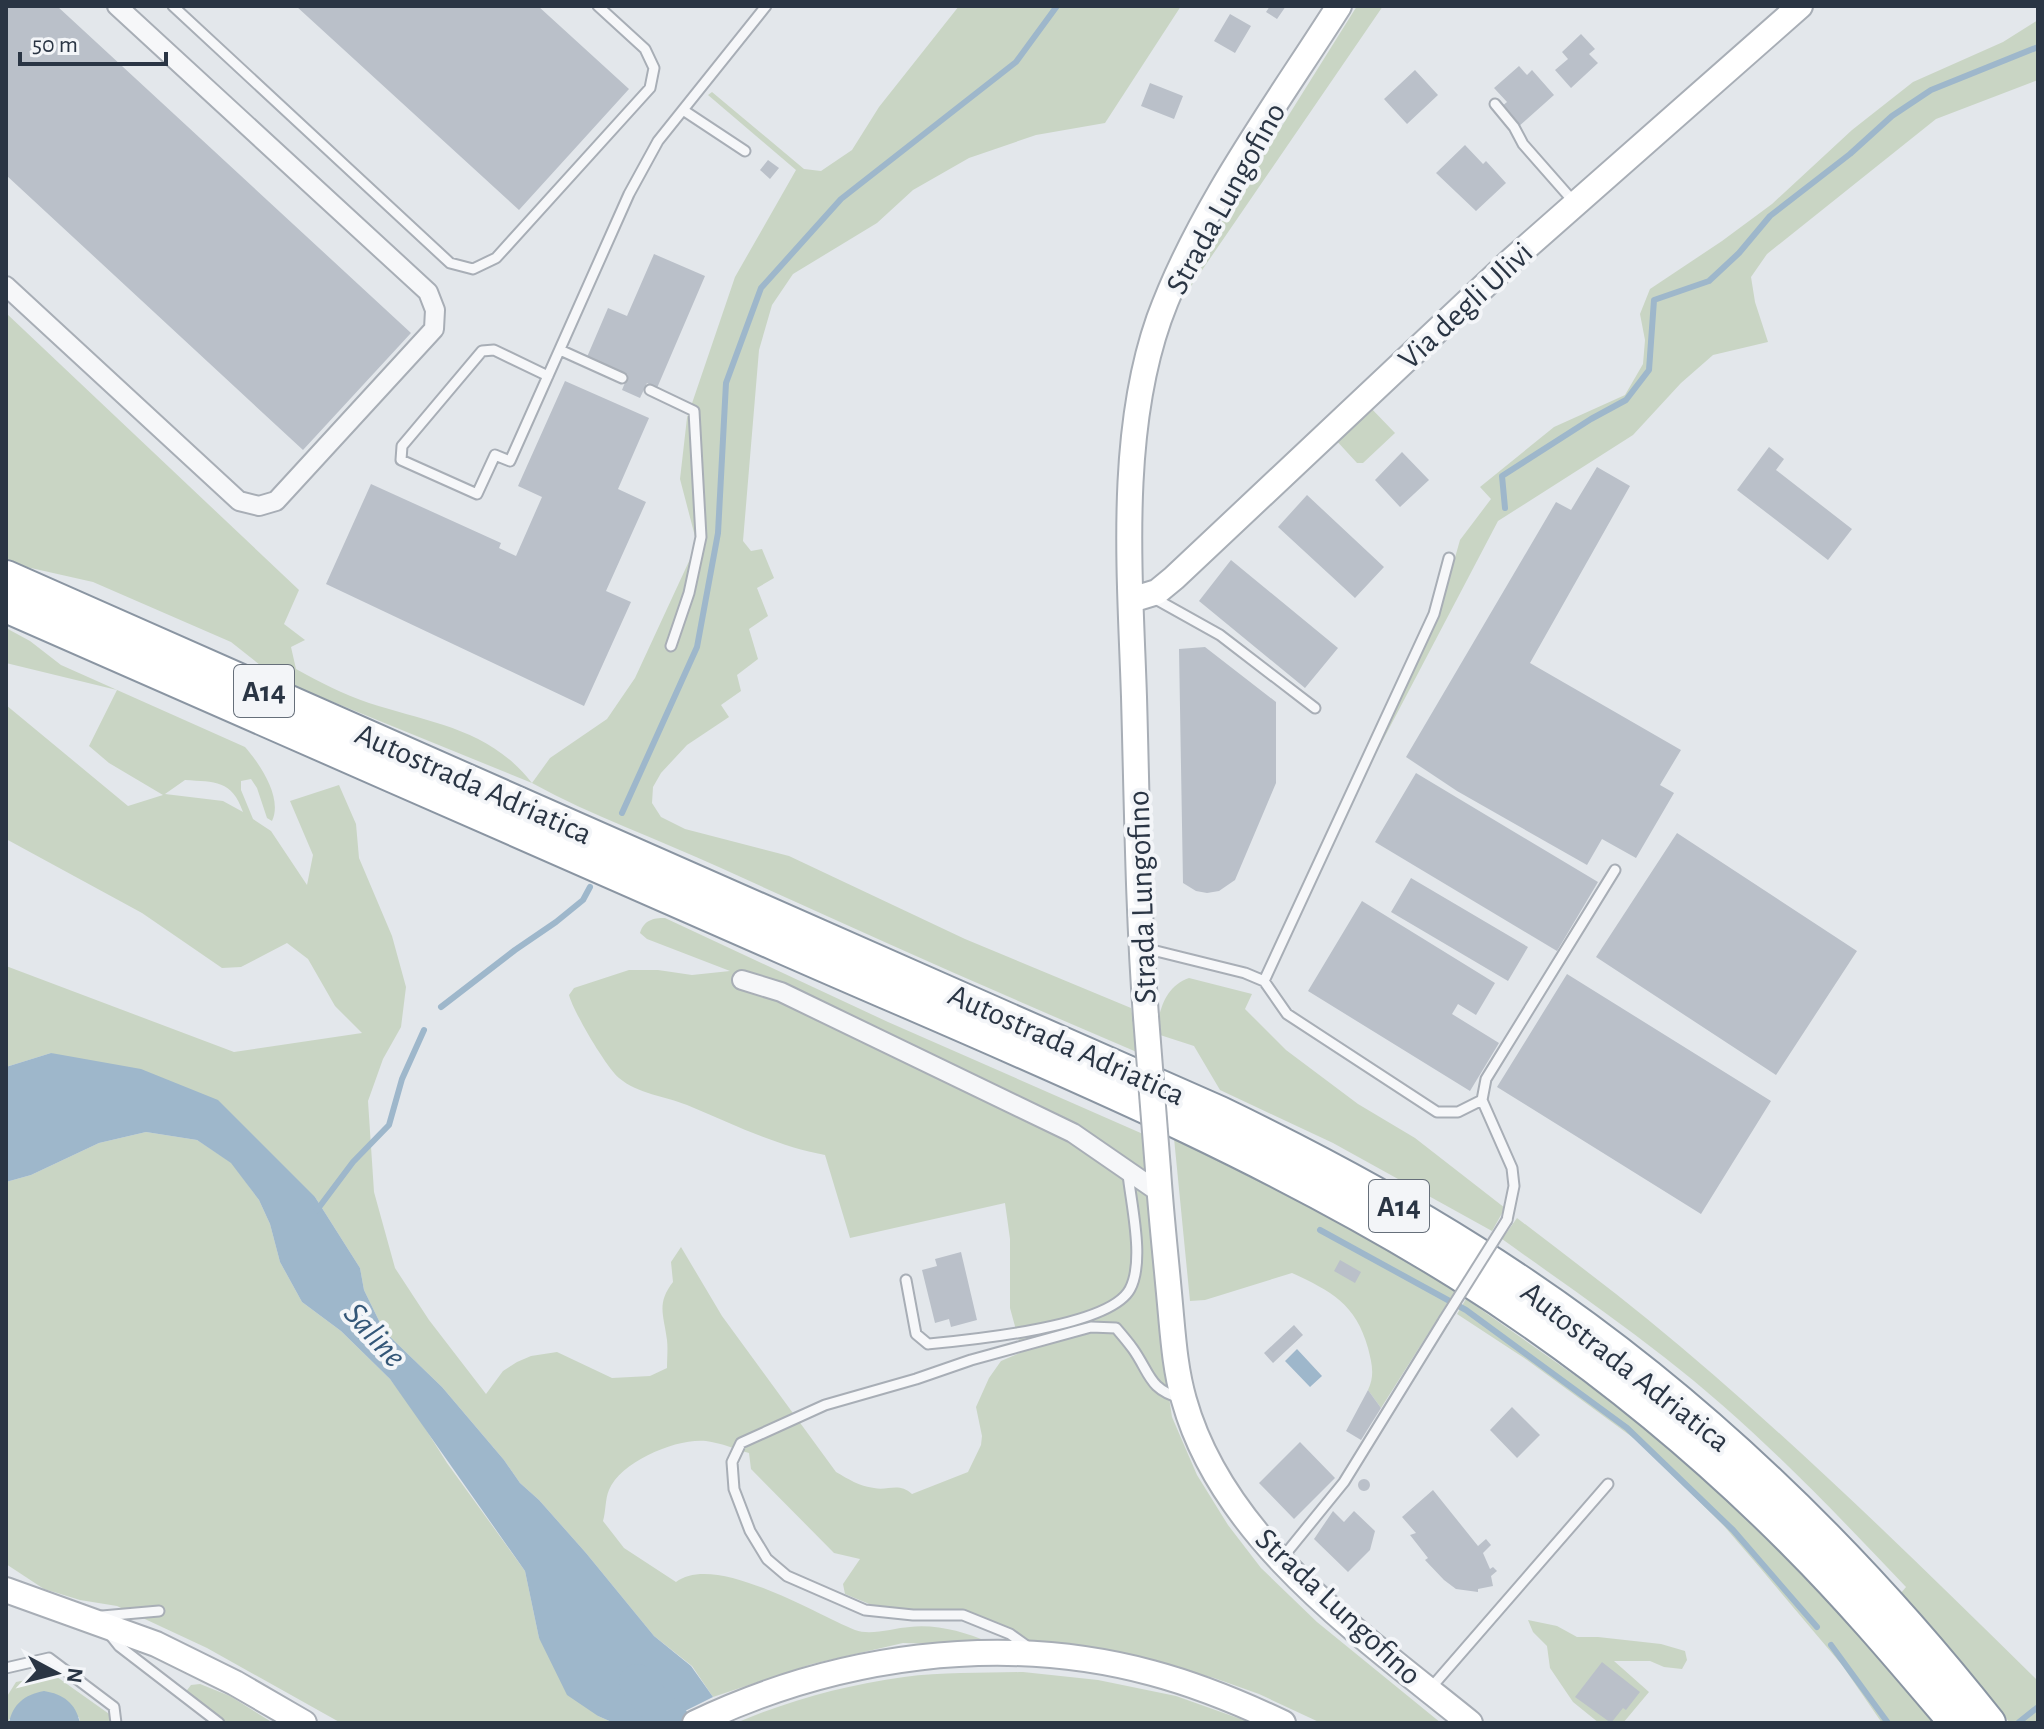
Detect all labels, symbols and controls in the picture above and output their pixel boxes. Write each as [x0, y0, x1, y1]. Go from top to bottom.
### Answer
scale bar [20, 16, 166, 66]
text: 50 m [32, 33, 78, 57]
street label: Strada Lungofino [1160, 98, 1292, 299]
street label: Via degli Ulivi [1392, 236, 1539, 376]
road number: A14 [234, 665, 294, 717]
street label: Autostrada Adriatica [351, 717, 597, 850]
street label: Strada Lungofino [1122, 790, 1162, 1004]
street label: Autostrada Adriatica [944, 978, 1190, 1111]
road number: A14 [1369, 1180, 1429, 1232]
street label: Autostrada Adriatica [1515, 1276, 1736, 1458]
water label: Saline [337, 1296, 412, 1374]
street label: Strada Lungofino [1249, 1522, 1427, 1691]
north arrow [16, 1633, 96, 1713]
text: N [63, 1666, 87, 1684]

